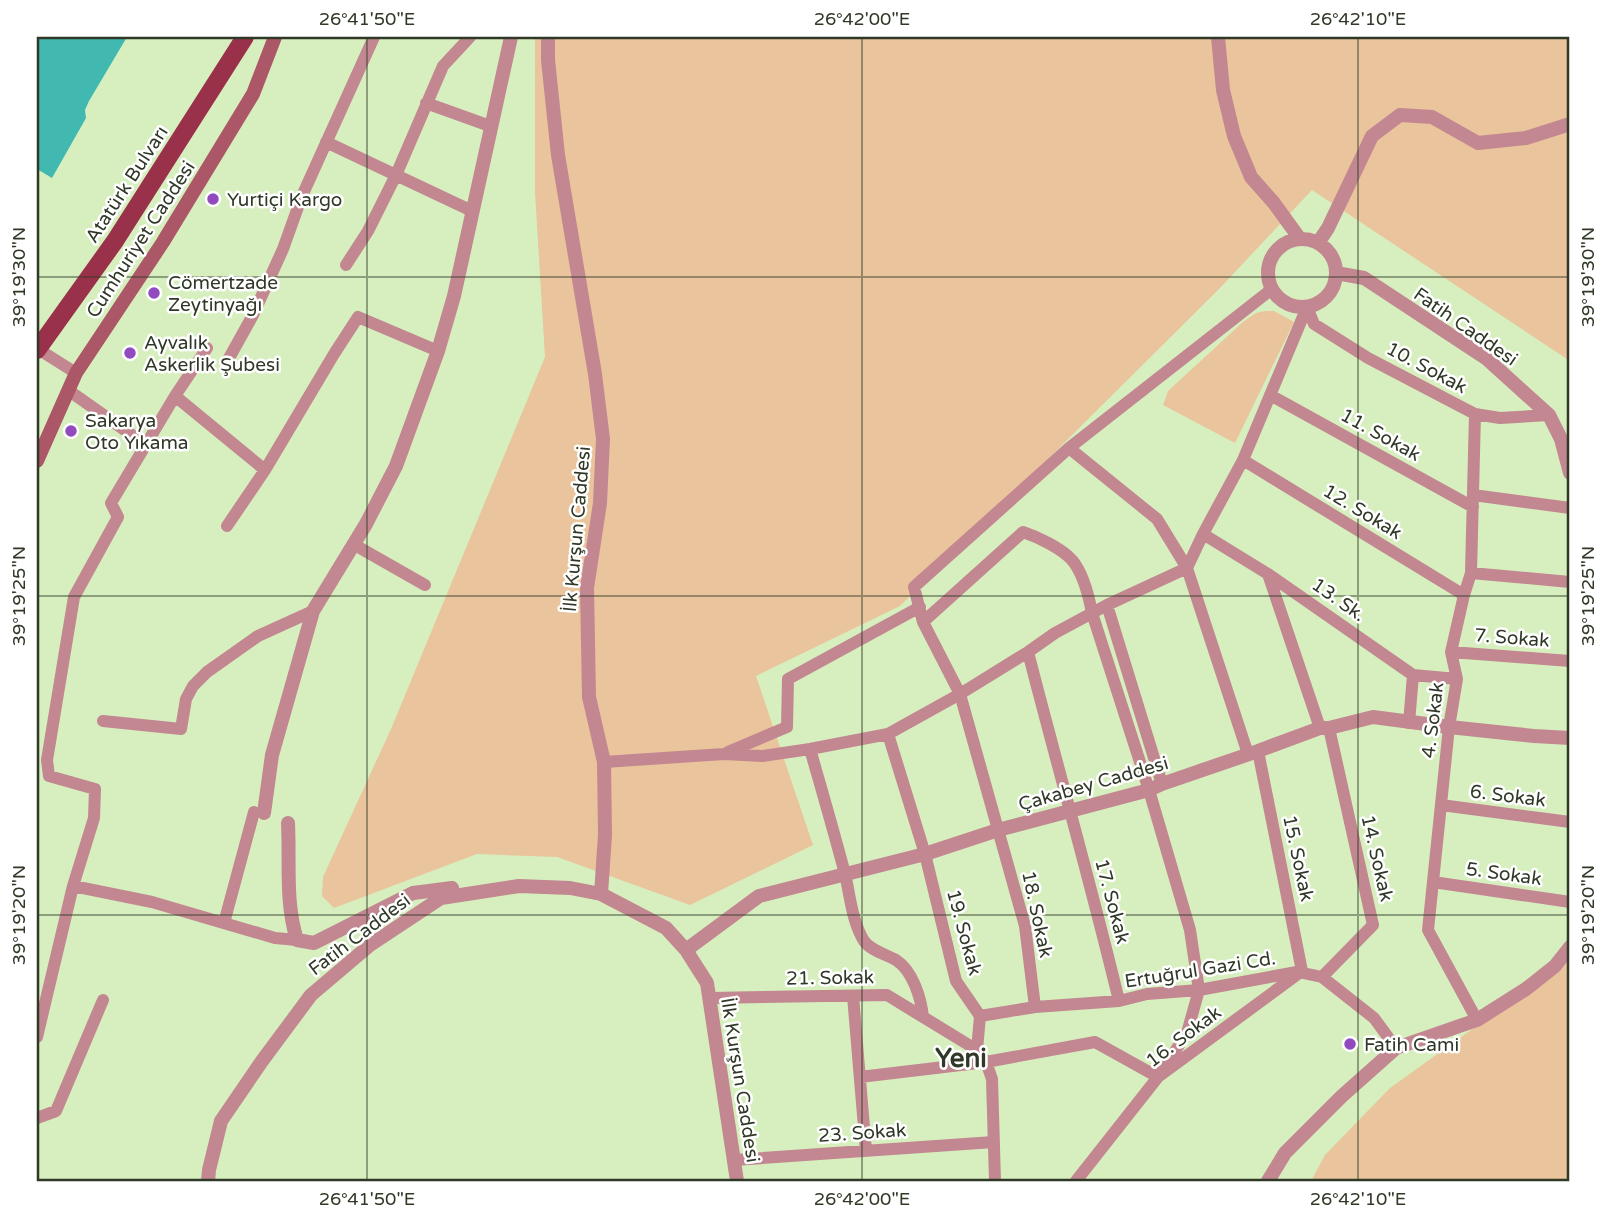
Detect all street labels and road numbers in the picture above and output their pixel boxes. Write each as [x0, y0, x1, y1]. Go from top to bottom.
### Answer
street label: Atatürk Bulvarı [81, 122, 173, 247]
street label: Cumhuriyet Caddesi [82, 157, 200, 322]
street label: Fatih Caddesi [1409, 283, 1522, 371]
street label: 10. Sokak [1382, 337, 1471, 398]
street label: 11. Sokak [1337, 404, 1424, 466]
street label: İlk Kurşun Caddesi [559, 445, 595, 613]
street label: 12. Sokak [1319, 480, 1406, 544]
street label: 13. Sk. [1307, 573, 1370, 626]
street label: 7. Sokak [1474, 624, 1550, 652]
street label: 4. Sokak [1417, 681, 1449, 759]
street label: Çakabey Caddesi [1016, 752, 1171, 816]
street label: 6. Sokak [1469, 780, 1547, 812]
street label: 15. Sokak [1278, 813, 1318, 904]
street label: 14. Sokak [1356, 813, 1398, 904]
street label: 17. Sokak [1090, 856, 1134, 946]
street label: 5. Sokak [1465, 858, 1543, 890]
street label: 18. Sokak [1017, 869, 1057, 960]
street label: 19. Sokak [942, 887, 986, 978]
street label: Fatih Caddesi [304, 889, 415, 980]
street label: Ertuğrul Gazi Cd. [1123, 947, 1277, 993]
street label: 21. Sokak [786, 966, 874, 990]
street label: İlk Kurşun Caddesi [716, 996, 764, 1164]
street label: 16. Sokak [1142, 1001, 1225, 1072]
street label: 23. Sokak [817, 1119, 907, 1147]

